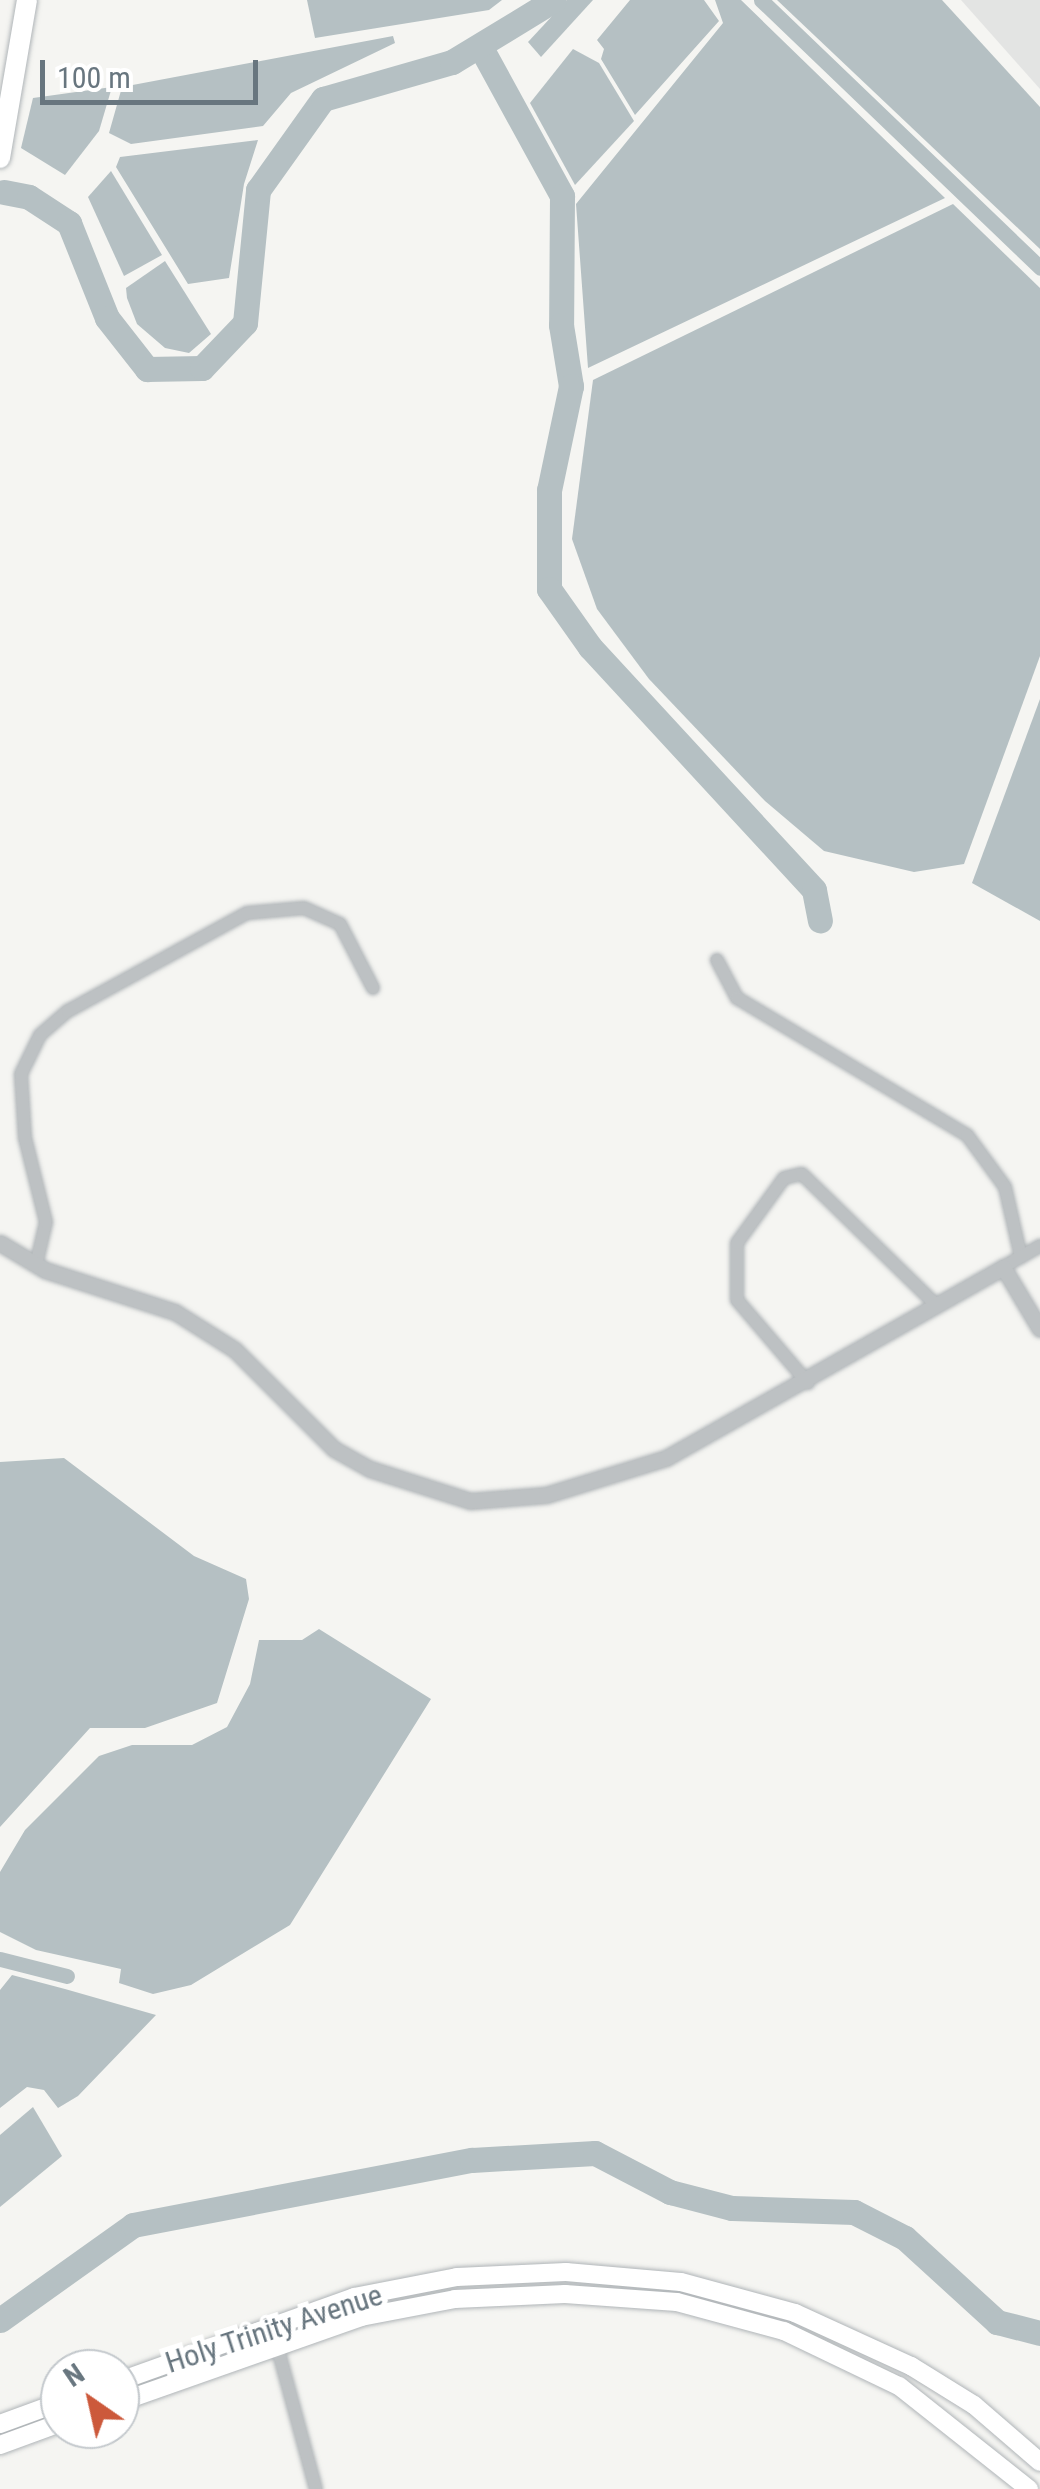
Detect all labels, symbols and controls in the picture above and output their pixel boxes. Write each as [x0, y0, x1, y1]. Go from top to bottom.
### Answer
scale bar [45, 40, 262, 102]
text: 100 m [57, 60, 131, 95]
street label: Holy Trinity Avenue [161, 2277, 387, 2381]
north arrow [40, 2349, 140, 2449]
text: N [58, 2357, 90, 2394]

